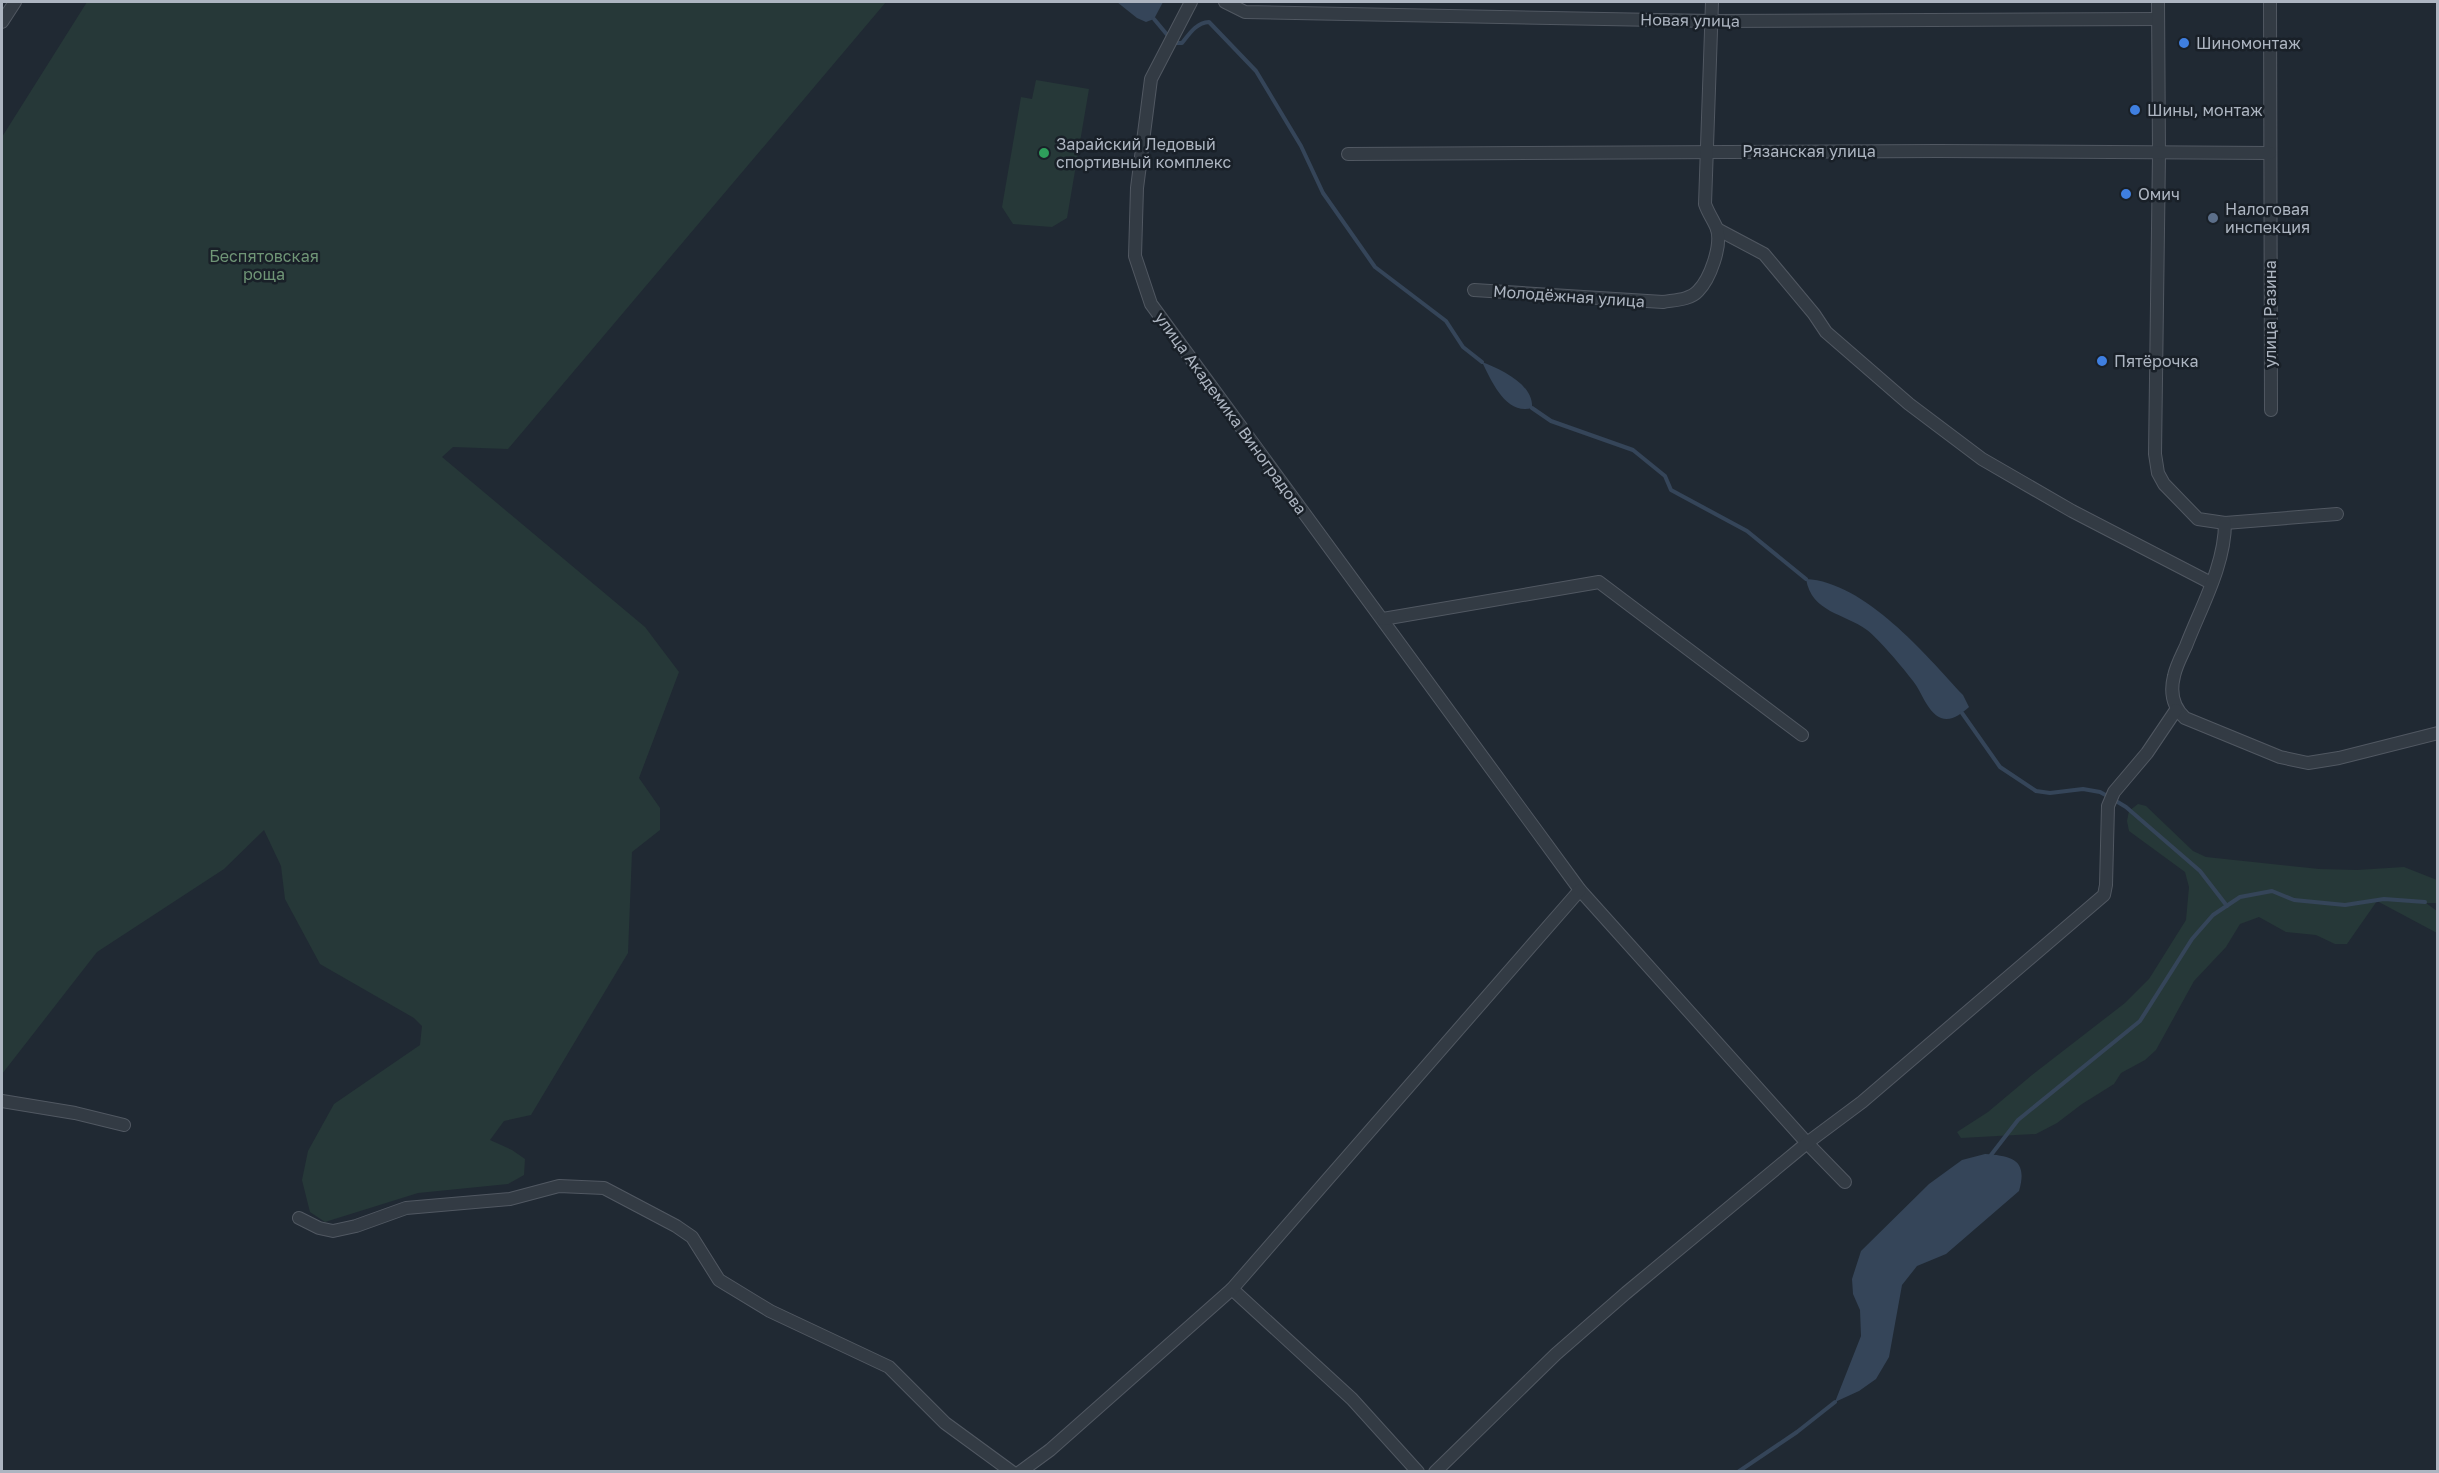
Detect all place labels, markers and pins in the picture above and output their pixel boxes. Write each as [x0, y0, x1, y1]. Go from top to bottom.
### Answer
place label: Шиномонтаж [2196, 33, 2301, 53]
marker: Шиномонтаж [2177, 36, 2191, 50]
place label: Шины, монтаж [2147, 100, 2263, 120]
marker: Шины, монтаж [2128, 103, 2142, 117]
place label: Зарайский Ледовый спортивный комплекс [1056, 134, 1232, 172]
marker: Зарайский Ледовый спортивный комплекс [1037, 146, 1051, 160]
place label: Омич [2138, 184, 2180, 204]
marker: Омич [2119, 187, 2133, 201]
place label: Налоговая инспекция [2225, 199, 2310, 237]
marker: Налоговая инспекция [2206, 211, 2220, 225]
place label: Пятёрочка [2114, 351, 2198, 371]
marker: Пятёрочка [2095, 354, 2109, 368]

